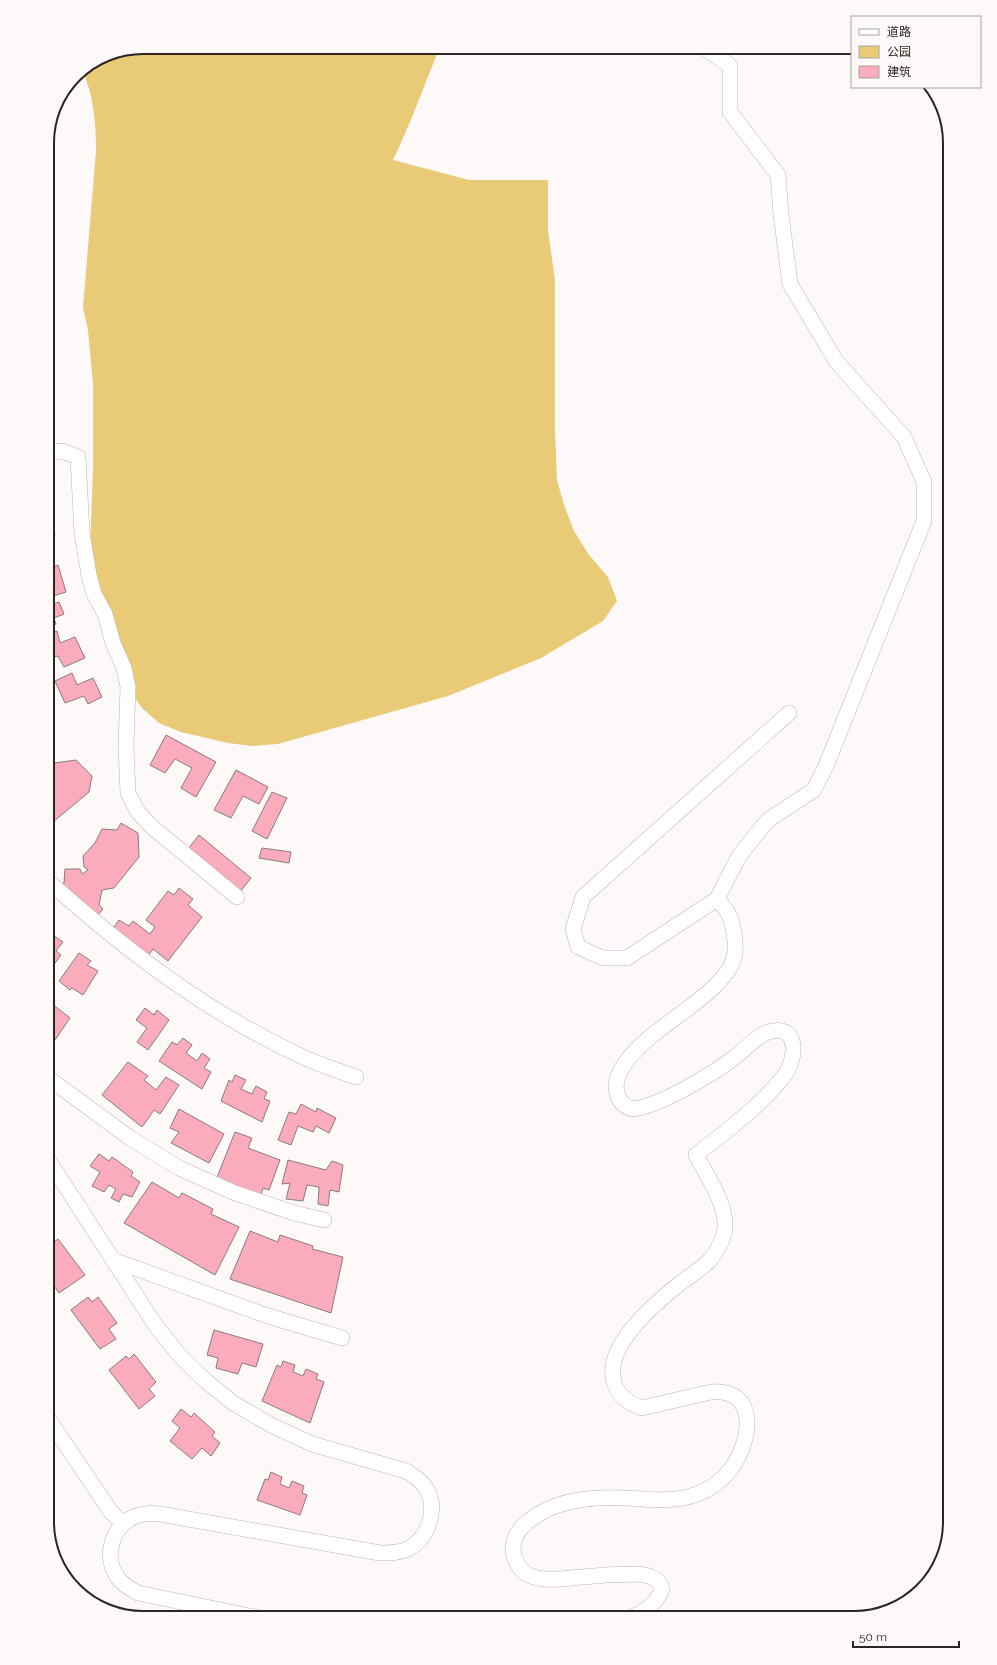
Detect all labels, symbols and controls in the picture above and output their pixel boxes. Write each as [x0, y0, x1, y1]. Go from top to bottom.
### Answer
legend [851, 16, 981, 88]
text: 道路 [887, 25, 911, 39]
text: 公园 [887, 45, 911, 59]
text: 建筑 [887, 65, 911, 79]
scale bar [853, 1623, 959, 1649]
text: 50 m [859, 1630, 887, 1644]

